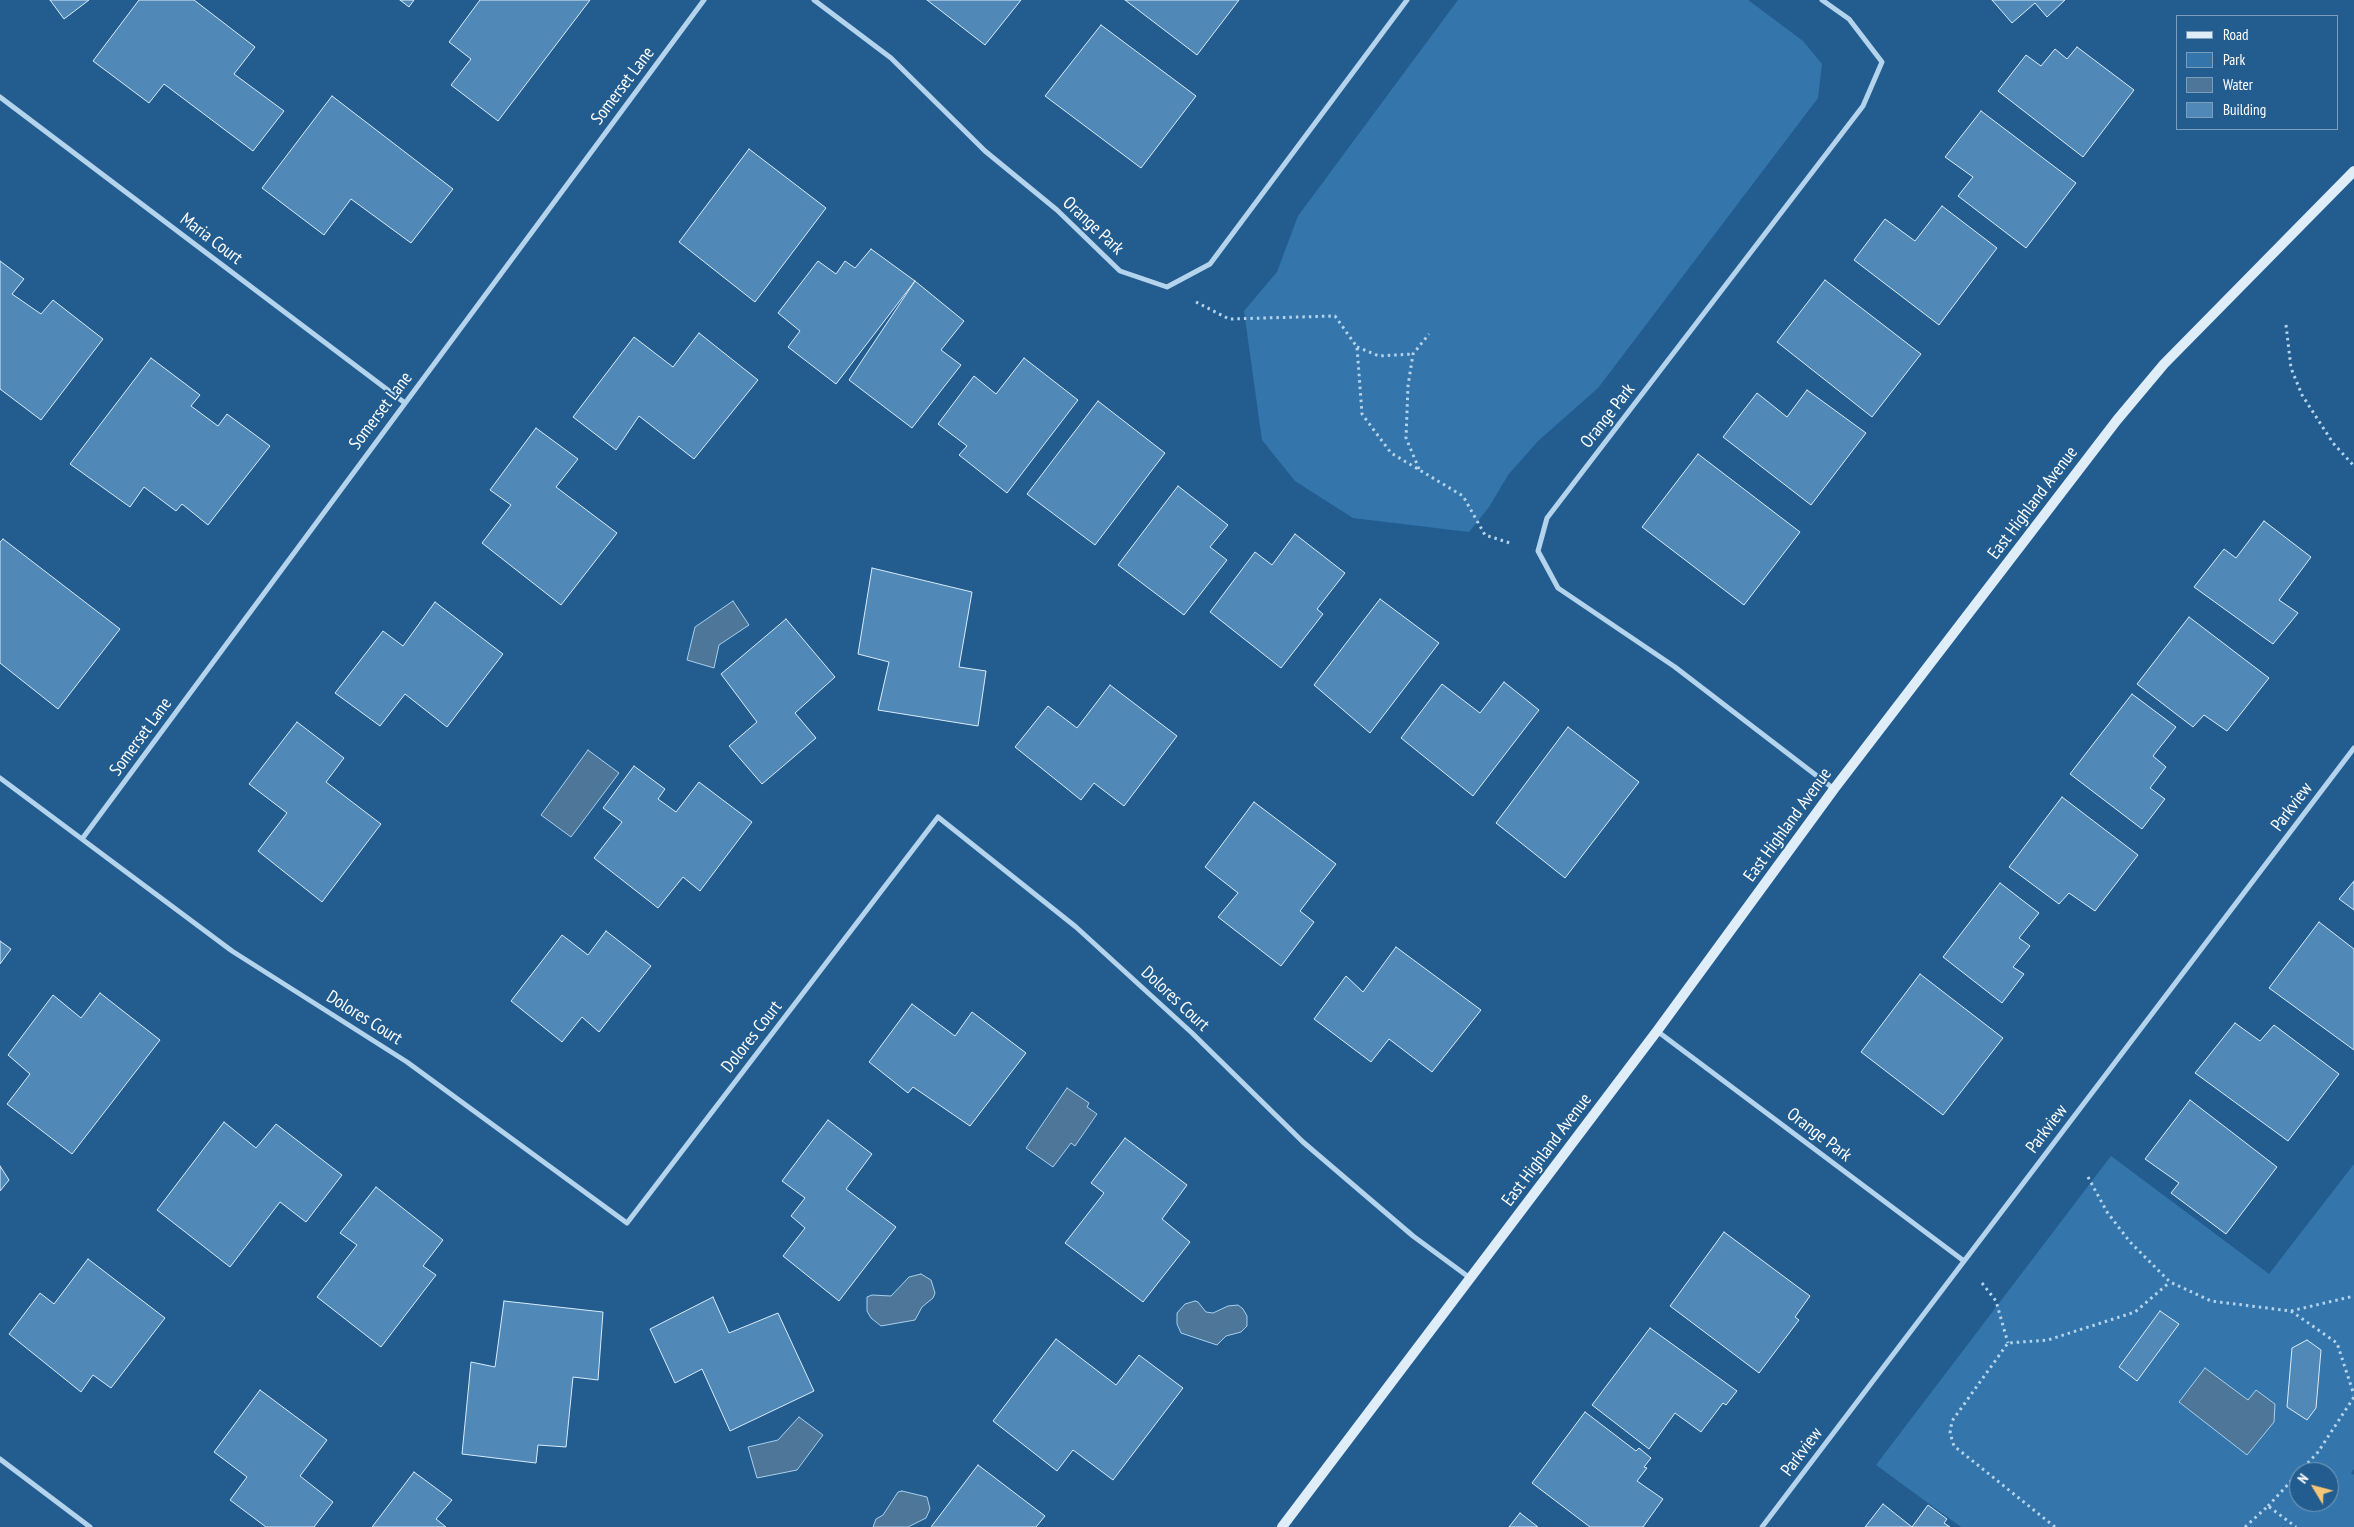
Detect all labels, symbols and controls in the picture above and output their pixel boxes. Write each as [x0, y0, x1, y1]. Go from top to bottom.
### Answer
legend [2176, 15, 2339, 130]
text: Road [2223, 25, 2249, 44]
street label: Somerset Lane [587, 43, 659, 129]
text: Park [2223, 50, 2245, 69]
text: Water [2223, 75, 2253, 94]
text: Building [2223, 100, 2266, 119]
street label: Orange Park [1058, 192, 1128, 260]
street label: Maria Court [176, 209, 246, 269]
street label: Somerset Lane [345, 368, 417, 454]
street label: Orange Park [1576, 380, 1640, 452]
street label: East Highland Avenue [1984, 442, 2082, 564]
street label: Somerset Lane [105, 694, 177, 780]
street label: East Highland Avenue [1739, 764, 1837, 886]
street label: Parkview [2267, 778, 2317, 836]
street label: Dolores Court [1137, 962, 1213, 1036]
street label: Dolores Court [322, 986, 406, 1050]
street label: Dolores Court [717, 997, 787, 1077]
street label: East Highland Avenue [1498, 1089, 1596, 1211]
street label: Parkview [2022, 1100, 2072, 1158]
street label: Orange Park [1782, 1104, 1856, 1166]
street label: Parkview [1777, 1423, 1827, 1481]
north arrow [2289, 1462, 2339, 1512]
text: N [2293, 1470, 2312, 1487]

